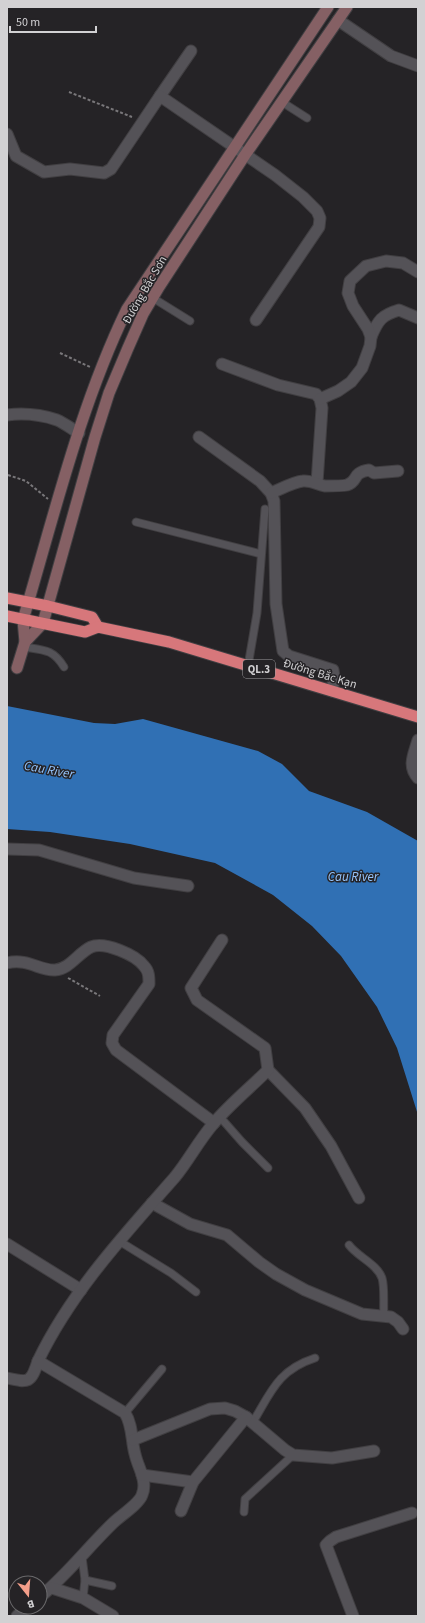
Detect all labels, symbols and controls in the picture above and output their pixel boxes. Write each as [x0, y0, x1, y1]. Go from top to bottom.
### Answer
scale bar [10, 8, 96, 34]
text: 50 m [16, 14, 40, 31]
street label: Đường Bắc Sơn [119, 253, 171, 327]
street label: Đường Bắc Kạn [281, 655, 359, 693]
road number: QL.3 [243, 660, 275, 678]
water label: Cau River [23, 757, 76, 783]
water label: Cau River [328, 868, 379, 886]
north arrow [8, 1575, 48, 1615]
text: B [25, 1596, 36, 1612]

